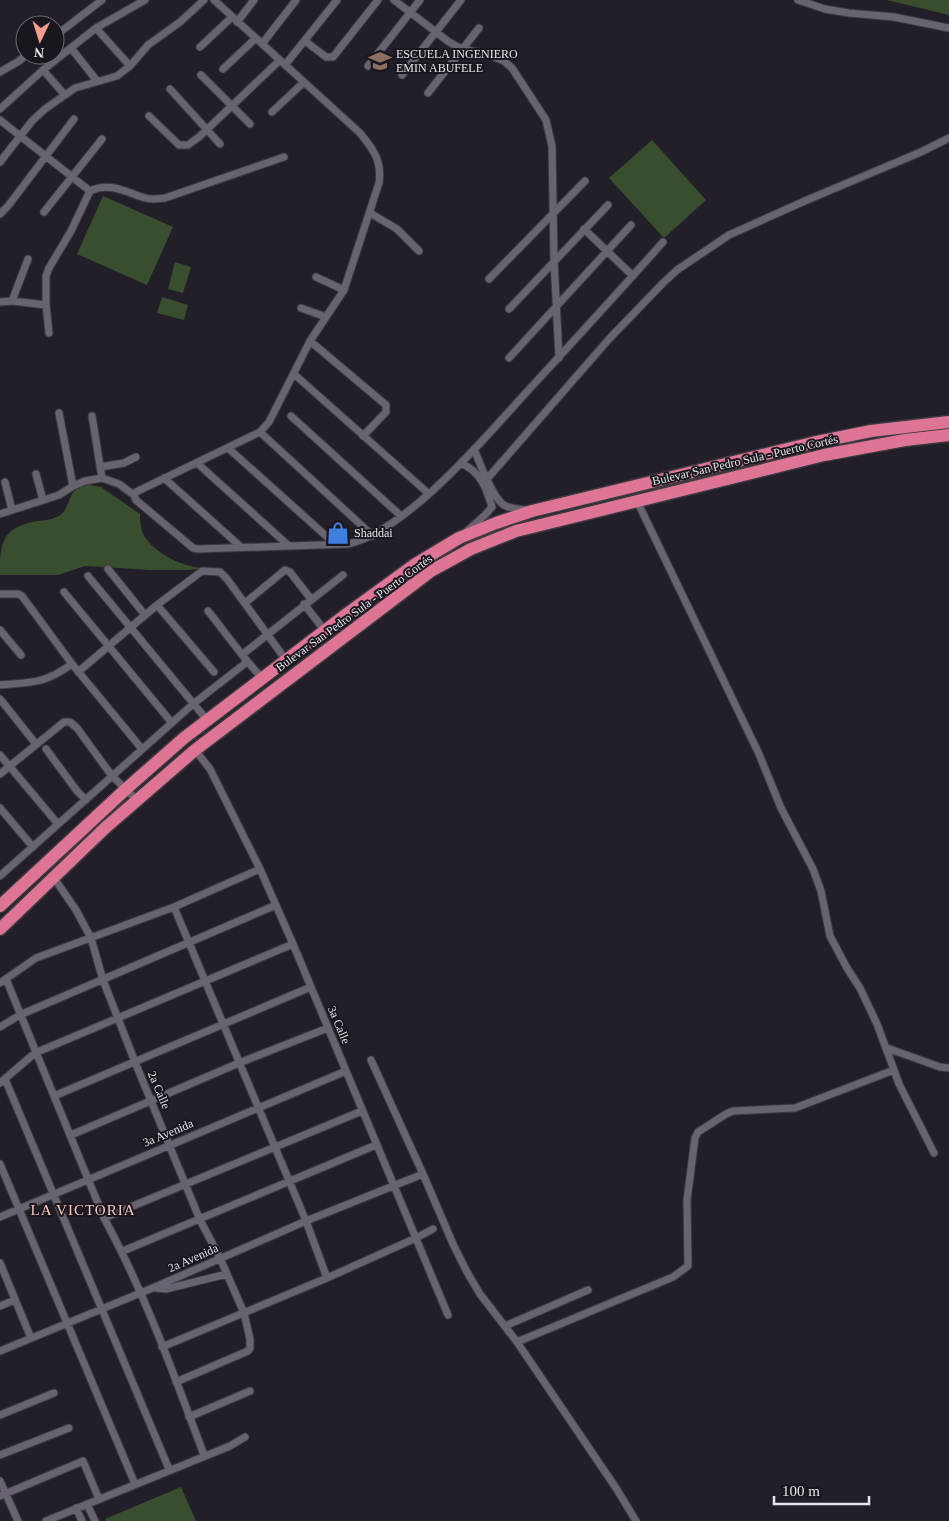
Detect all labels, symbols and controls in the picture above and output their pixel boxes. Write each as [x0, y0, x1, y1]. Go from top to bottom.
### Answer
north arrow [15, 15, 65, 65]
text: N [34, 45, 45, 60]
place label: ESCUELA INGENIERO EMIN ABUFELE [396, 47, 518, 75]
school or university icon: ESCUELA INGENIERO EMIN ABUFELE [367, 48, 393, 74]
street label: Bulevar San Pedro Sula - Puerto Cortés [651, 432, 839, 488]
shop icon: Shaddai [325, 520, 351, 546]
place label: Shaddai [354, 526, 393, 540]
street label: Bulevar San Pedro Sula - Puerto Cortés [273, 551, 435, 674]
street label: 3a Calle [325, 1004, 353, 1046]
street label: 2a Calle [145, 1069, 173, 1111]
street label: 3a Avenida [141, 1116, 196, 1150]
district label: LA VICTORIA [30, 1202, 136, 1218]
street label: 2a Avenida [166, 1240, 221, 1275]
scale bar [774, 1474, 869, 1506]
text: 100 m [782, 1483, 820, 1499]

